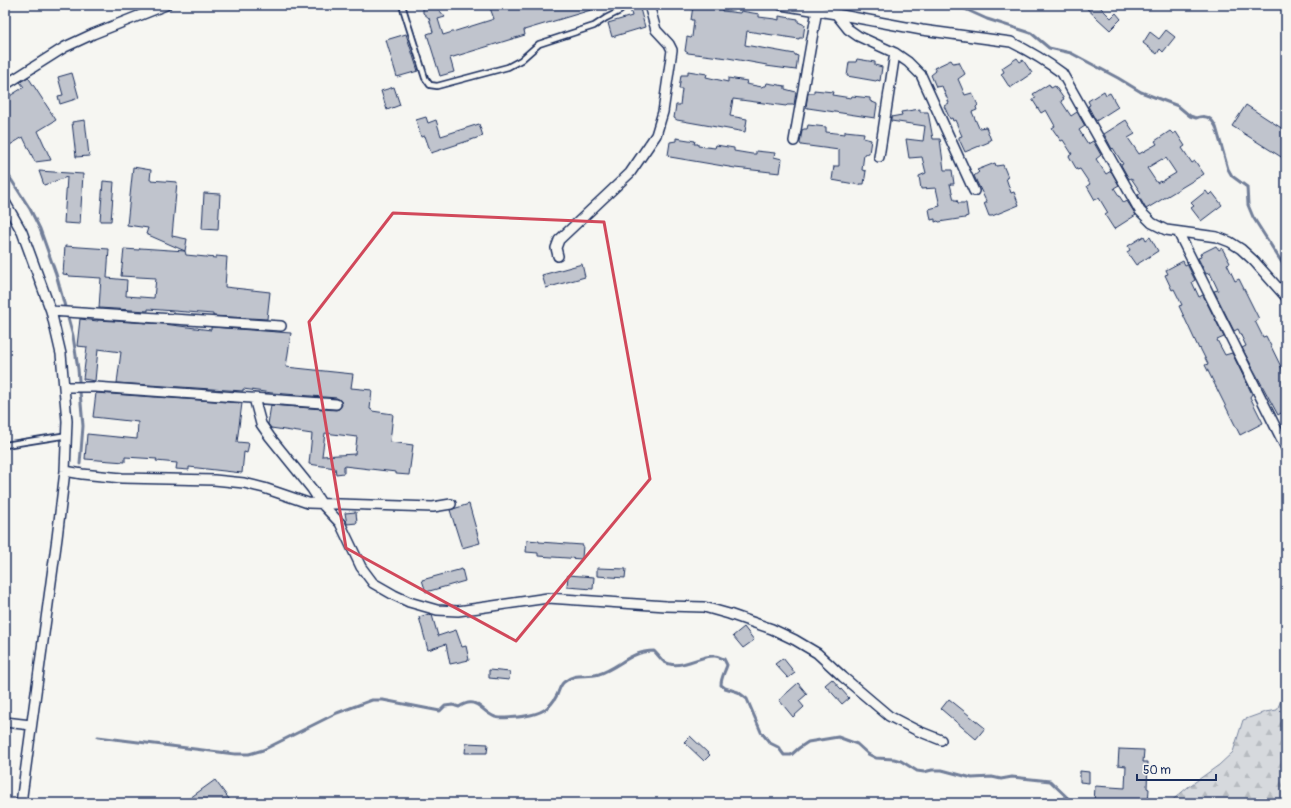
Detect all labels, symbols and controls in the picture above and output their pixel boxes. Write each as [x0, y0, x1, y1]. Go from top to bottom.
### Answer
scale bar [1137, 756, 1216, 782]
text: 50 m [1143, 763, 1171, 778]

